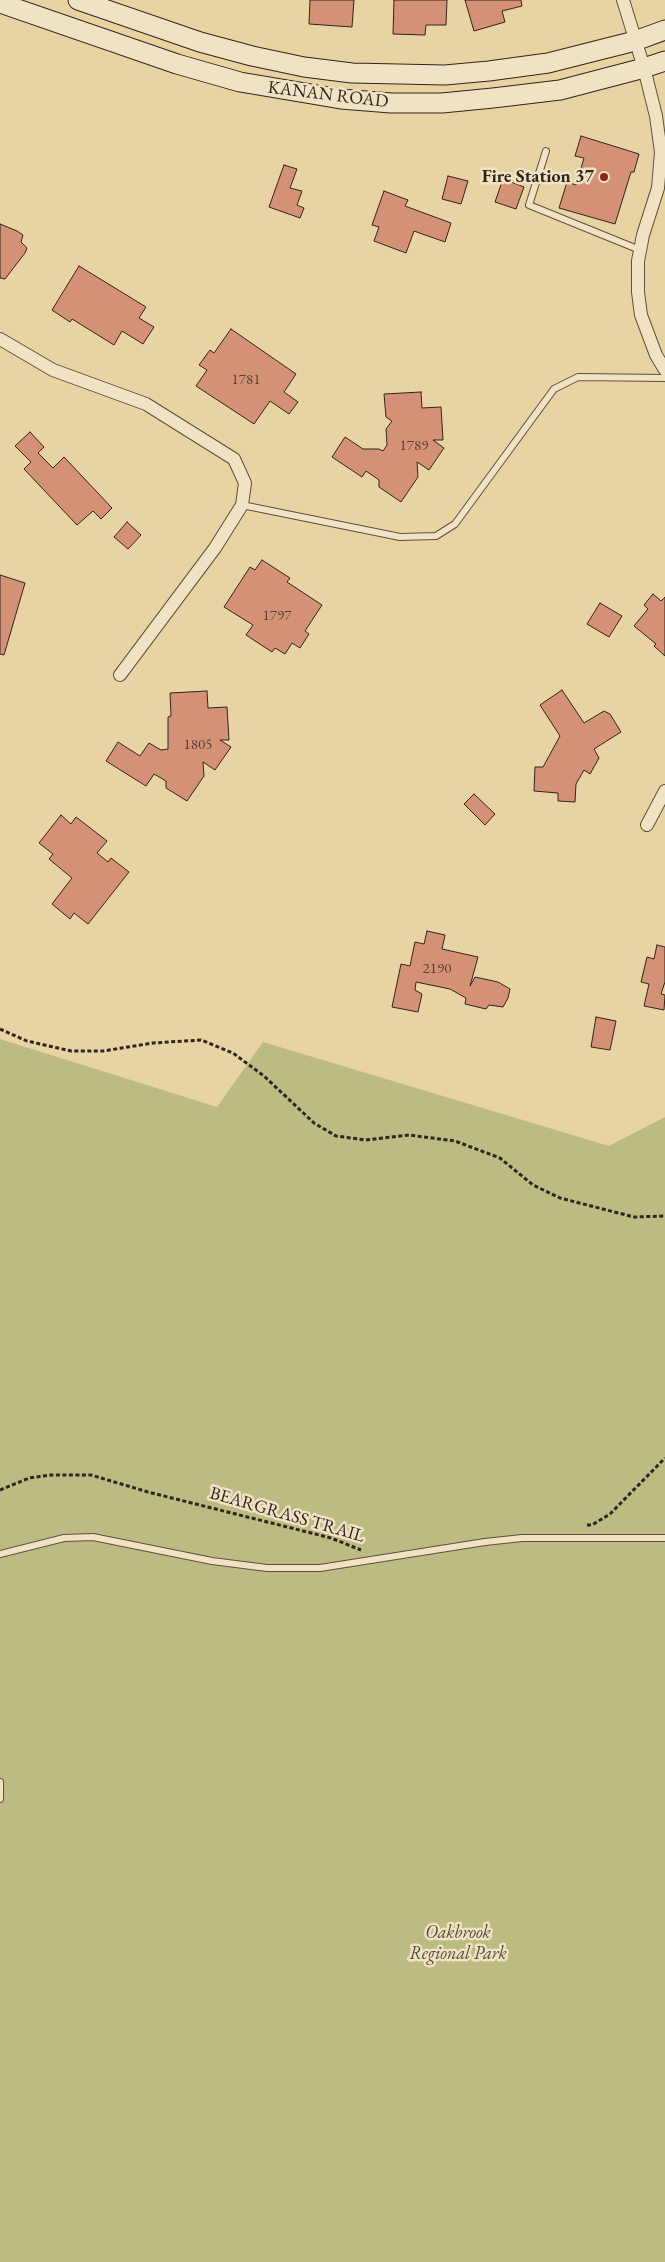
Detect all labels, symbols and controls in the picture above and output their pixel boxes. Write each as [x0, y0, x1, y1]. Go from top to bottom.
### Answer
street label: KANAN ROAD [266, 77, 390, 113]
place label: Fire Station 37 [482, 166, 594, 188]
marker: Fire Station 37 [598, 171, 610, 183]
house number: 1781 [232, 371, 260, 389]
house number: 1789 [400, 437, 428, 455]
house number: 1797 [263, 607, 291, 625]
house number: 1805 [184, 736, 212, 754]
house number: 2190 [423, 960, 451, 978]
street label: BEARGRASS TRAIL [207, 1483, 367, 1547]
park label: Oakbrook Regional Park [409, 1922, 507, 1965]

